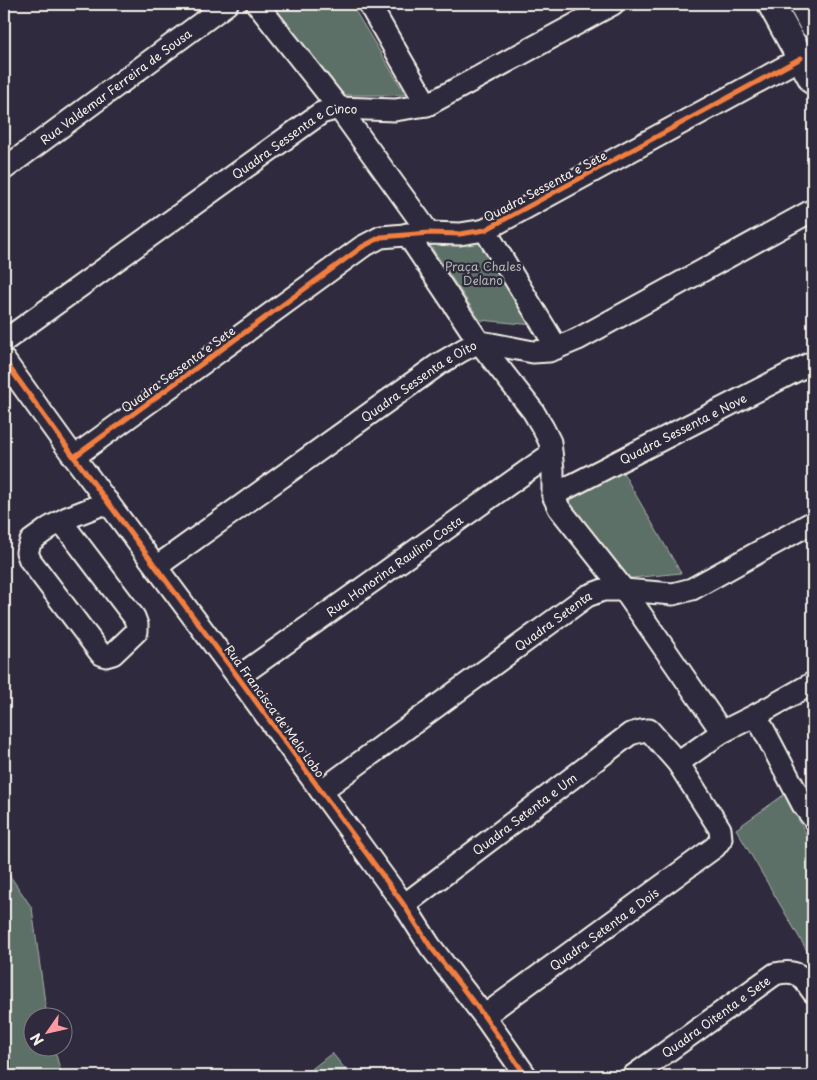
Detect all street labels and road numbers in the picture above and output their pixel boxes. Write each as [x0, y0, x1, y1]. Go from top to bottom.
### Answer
street label: Rua Valdemar Ferreira de Sousa [36, 24, 196, 148]
street label: Quadra Sessenta e Cinco [228, 99, 358, 183]
street label: Quadra Sessenta e Sete [480, 146, 610, 226]
street label: Quadra Sessenta e Sete [117, 321, 239, 417]
street label: Quadra Sessenta e Oito [357, 336, 480, 426]
street label: Quadra Sessenta e Nove [616, 388, 750, 469]
street label: Rua Honorina Raulino Costa [322, 510, 467, 620]
street label: Quadra Setenta [511, 586, 595, 655]
street label: Rua Francisca de Melo Lobo [221, 641, 329, 781]
street label: Quadra Setenta e Um [469, 768, 580, 859]
street label: Quadra Setenta e Dois [546, 883, 663, 975]
street label: Quadra Oitenta e Sete [658, 971, 774, 1062]

